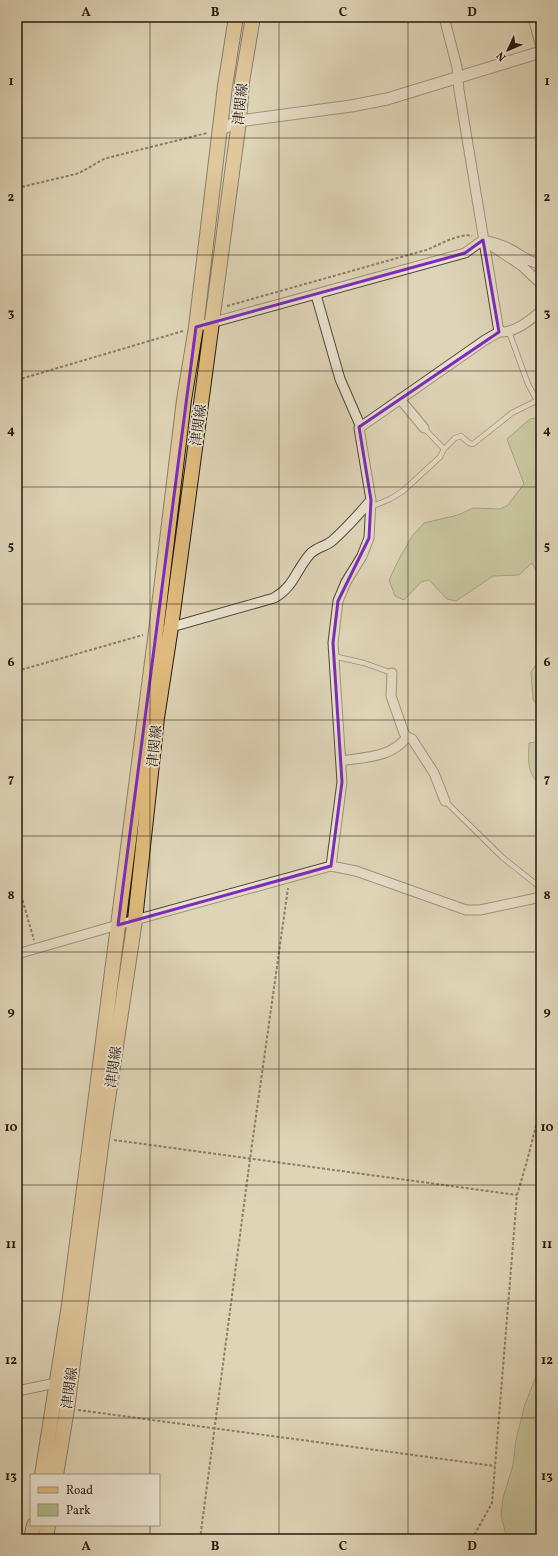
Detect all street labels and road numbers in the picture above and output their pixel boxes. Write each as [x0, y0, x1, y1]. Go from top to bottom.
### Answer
street label: 津関線 [230, 82, 253, 126]
street label: 津関線 [187, 403, 212, 447]
street label: 津関線 [144, 724, 167, 768]
street label: 津関線 [102, 1045, 127, 1089]
street label: 津関線 [58, 1366, 83, 1410]

